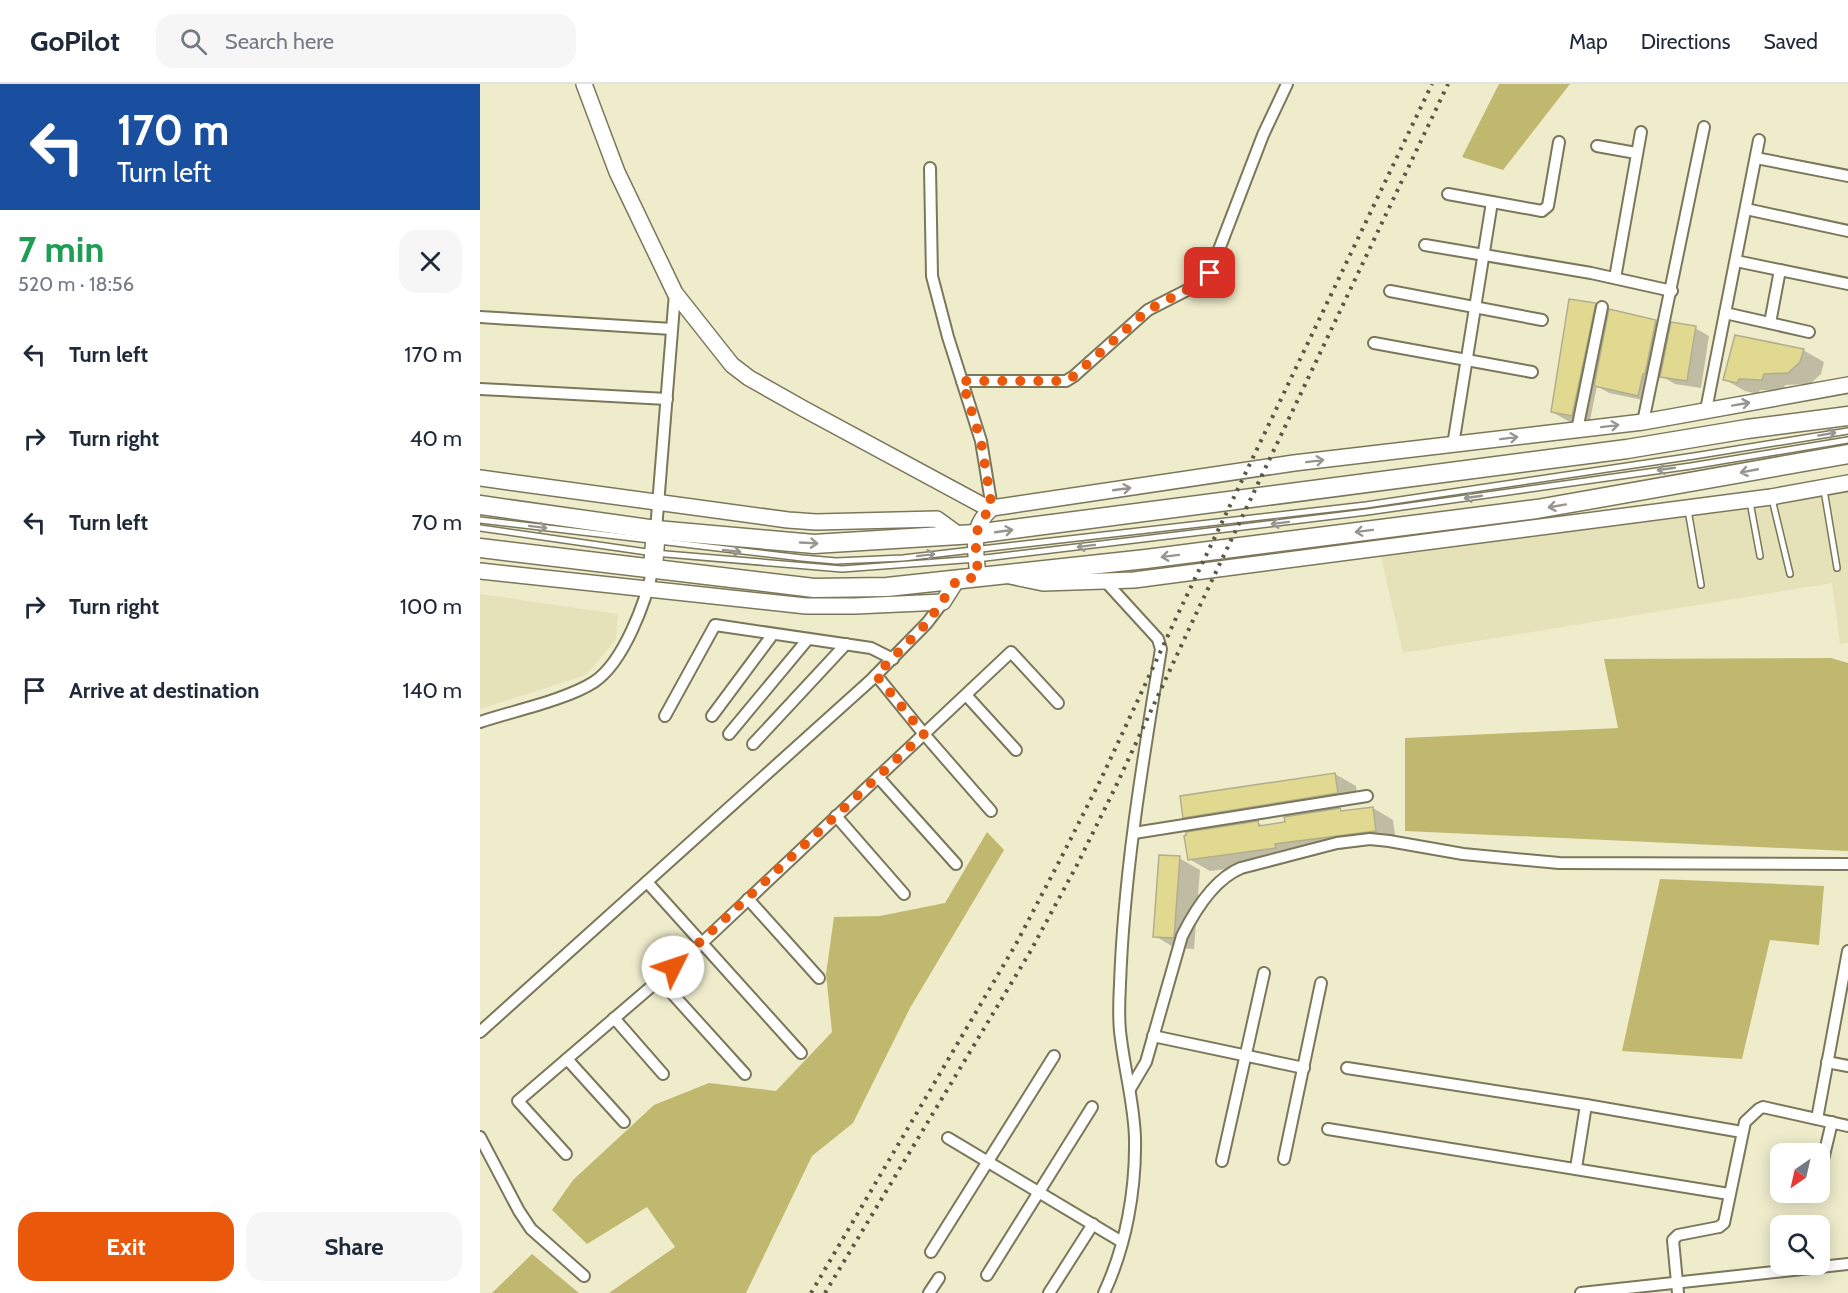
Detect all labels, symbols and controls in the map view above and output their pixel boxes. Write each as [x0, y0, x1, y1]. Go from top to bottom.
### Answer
search box [156, 14, 576, 68]
text: GoPilot [30, 24, 120, 58]
icon: search [177, 25, 210, 58]
text: Search here [225, 28, 334, 55]
text: Map [1569, 29, 1608, 54]
text: Directions [1641, 29, 1730, 54]
text: Saved [1763, 29, 1818, 54]
text: 170 m [117, 104, 229, 156]
icon: left [18, 108, 96, 186]
text: Turn left [117, 156, 211, 189]
text: 7 min [18, 227, 104, 271]
button: close [399, 230, 462, 293]
pin [1184, 247, 1235, 298]
icon: arrive [1193, 256, 1226, 289]
text: 520 m · 18:56 [18, 272, 134, 296]
icon: left [18, 338, 51, 371]
text: Turn left [69, 341, 148, 368]
text: 170 m [404, 341, 462, 368]
one-way arrow [1731, 398, 1751, 409]
one-way arrow [1599, 420, 1619, 431]
icon: right [18, 422, 51, 455]
text: Turn right [69, 425, 159, 452]
text: 40 m [410, 425, 462, 452]
one-way arrow [1816, 428, 1836, 439]
one-way arrow [1498, 432, 1518, 443]
one-way arrow [1305, 455, 1324, 466]
one-way arrow [1657, 464, 1676, 475]
one-way arrow [1740, 466, 1759, 477]
one-way arrow [1112, 483, 1131, 494]
one-way arrow [1463, 491, 1483, 502]
one-way arrow [1548, 501, 1567, 512]
icon: left [18, 506, 51, 539]
text: Turn left [69, 509, 148, 536]
text: 70 m [412, 509, 462, 536]
one-way arrow [1270, 518, 1290, 529]
one-way arrow [528, 522, 547, 533]
one-way arrow [993, 525, 1013, 536]
one-way arrow [1354, 526, 1374, 537]
one-way arrow [799, 537, 819, 548]
one-way arrow [1077, 541, 1096, 552]
one-way arrow [721, 545, 741, 556]
one-way arrow [915, 549, 935, 560]
one-way arrow [1161, 550, 1181, 561]
icon: right [18, 590, 51, 623]
text: Turn right [69, 593, 159, 620]
text: 100 m [400, 593, 462, 620]
icon: arrive [18, 674, 51, 707]
text: Arrive at destination [69, 677, 259, 704]
text: 140 m [403, 677, 462, 704]
position arrow [641, 935, 705, 999]
north arrow [1770, 1143, 1830, 1203]
map controls [1770, 1143, 1830, 1275]
button: Exit [18, 1212, 234, 1281]
button: Share [246, 1212, 462, 1281]
button: search [1770, 1215, 1830, 1275]

